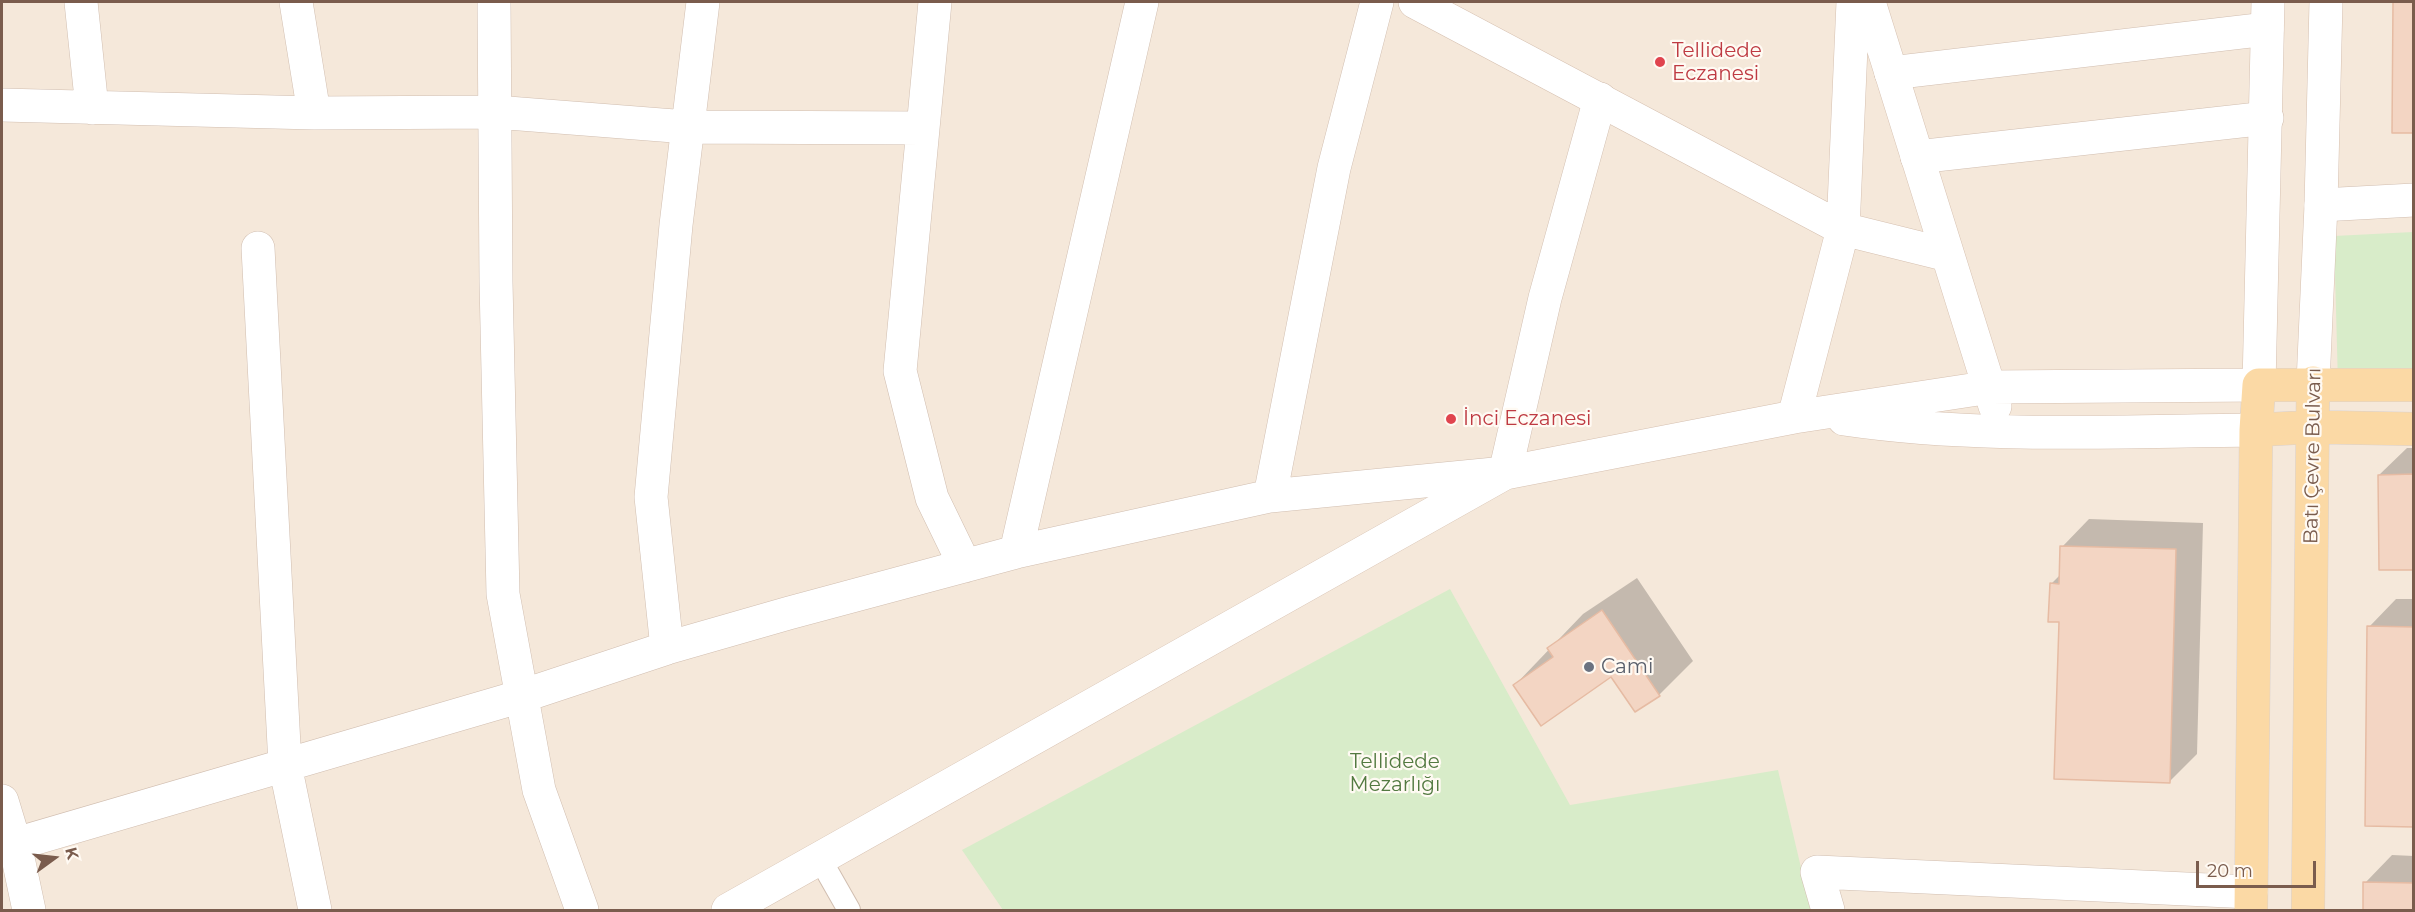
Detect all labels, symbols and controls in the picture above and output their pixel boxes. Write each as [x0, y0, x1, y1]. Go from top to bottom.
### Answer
place label: Tellidede Eczanesi [1672, 39, 1762, 86]
marker: Tellidede Eczanesi [1653, 55, 1667, 69]
street label: Batı Çevre Bulvarı [2299, 368, 2327, 544]
place label: İnci Eczanesi [1463, 407, 1591, 431]
marker: İnci Eczanesi [1444, 412, 1458, 426]
place label: Cami [1601, 655, 1653, 679]
marker: Cami [1582, 660, 1596, 674]
park label: Tellidede Mezarlığı [1350, 750, 1440, 797]
north arrow [24, 828, 84, 888]
text: K [61, 845, 83, 861]
scale bar [2199, 849, 2319, 887]
text: 20 m [2207, 860, 2253, 882]

